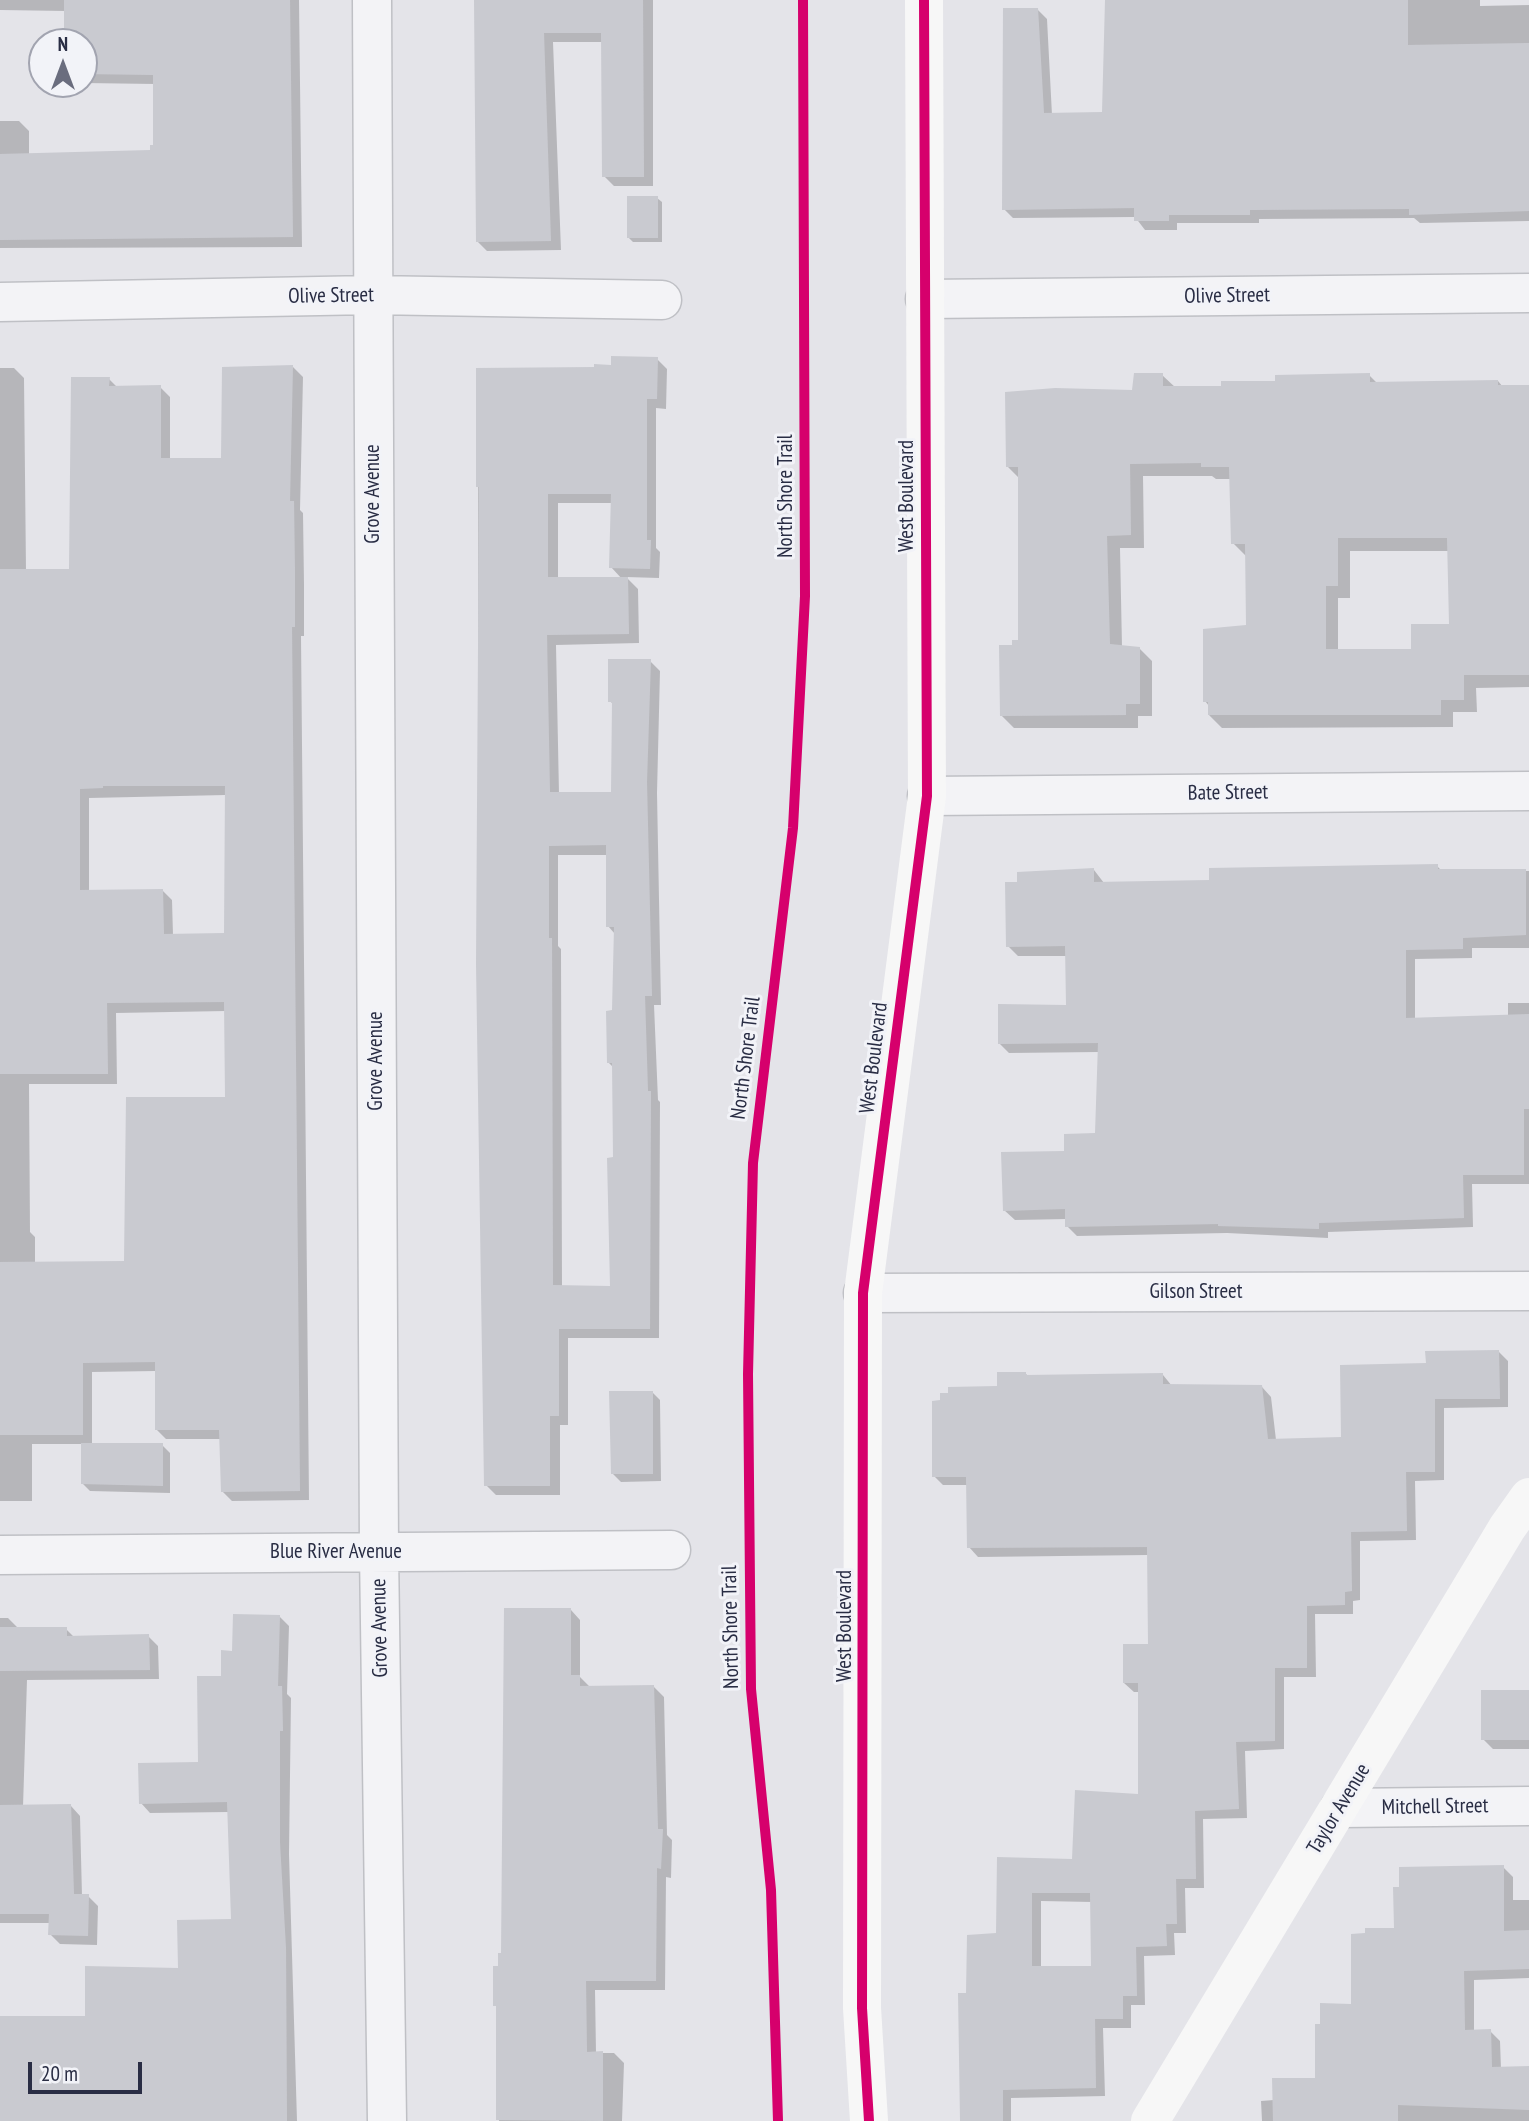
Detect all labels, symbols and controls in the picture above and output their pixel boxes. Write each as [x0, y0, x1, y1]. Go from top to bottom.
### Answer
north arrow [28, 28, 98, 98]
text: N [58, 32, 68, 56]
street label: Olive Street [288, 283, 374, 309]
street label: Olive Street [1184, 283, 1270, 309]
street label: North Shore Trail [773, 434, 799, 558]
street label: West Boulevard [894, 440, 920, 552]
street label: Grove Avenue [360, 444, 386, 544]
street label: Bate Street [1188, 780, 1268, 806]
street label: North Shore Trail [726, 995, 766, 1121]
street label: West Boulevard [855, 1001, 893, 1115]
street label: Grove Avenue [363, 1011, 389, 1111]
street label: Gilson Street [1149, 1279, 1243, 1305]
street label: Blue River Avenue [270, 1539, 402, 1565]
street label: North Shore Trail [717, 1565, 745, 1689]
street label: West Boulevard [832, 1570, 858, 1682]
street label: Grove Avenue [367, 1578, 393, 1678]
street label: Taylor Avenue [1302, 1759, 1376, 1859]
street label: Mitchell Street [1381, 1793, 1489, 1821]
scale bar [32, 2048, 145, 2092]
text: 20 m [41, 2060, 78, 2087]

